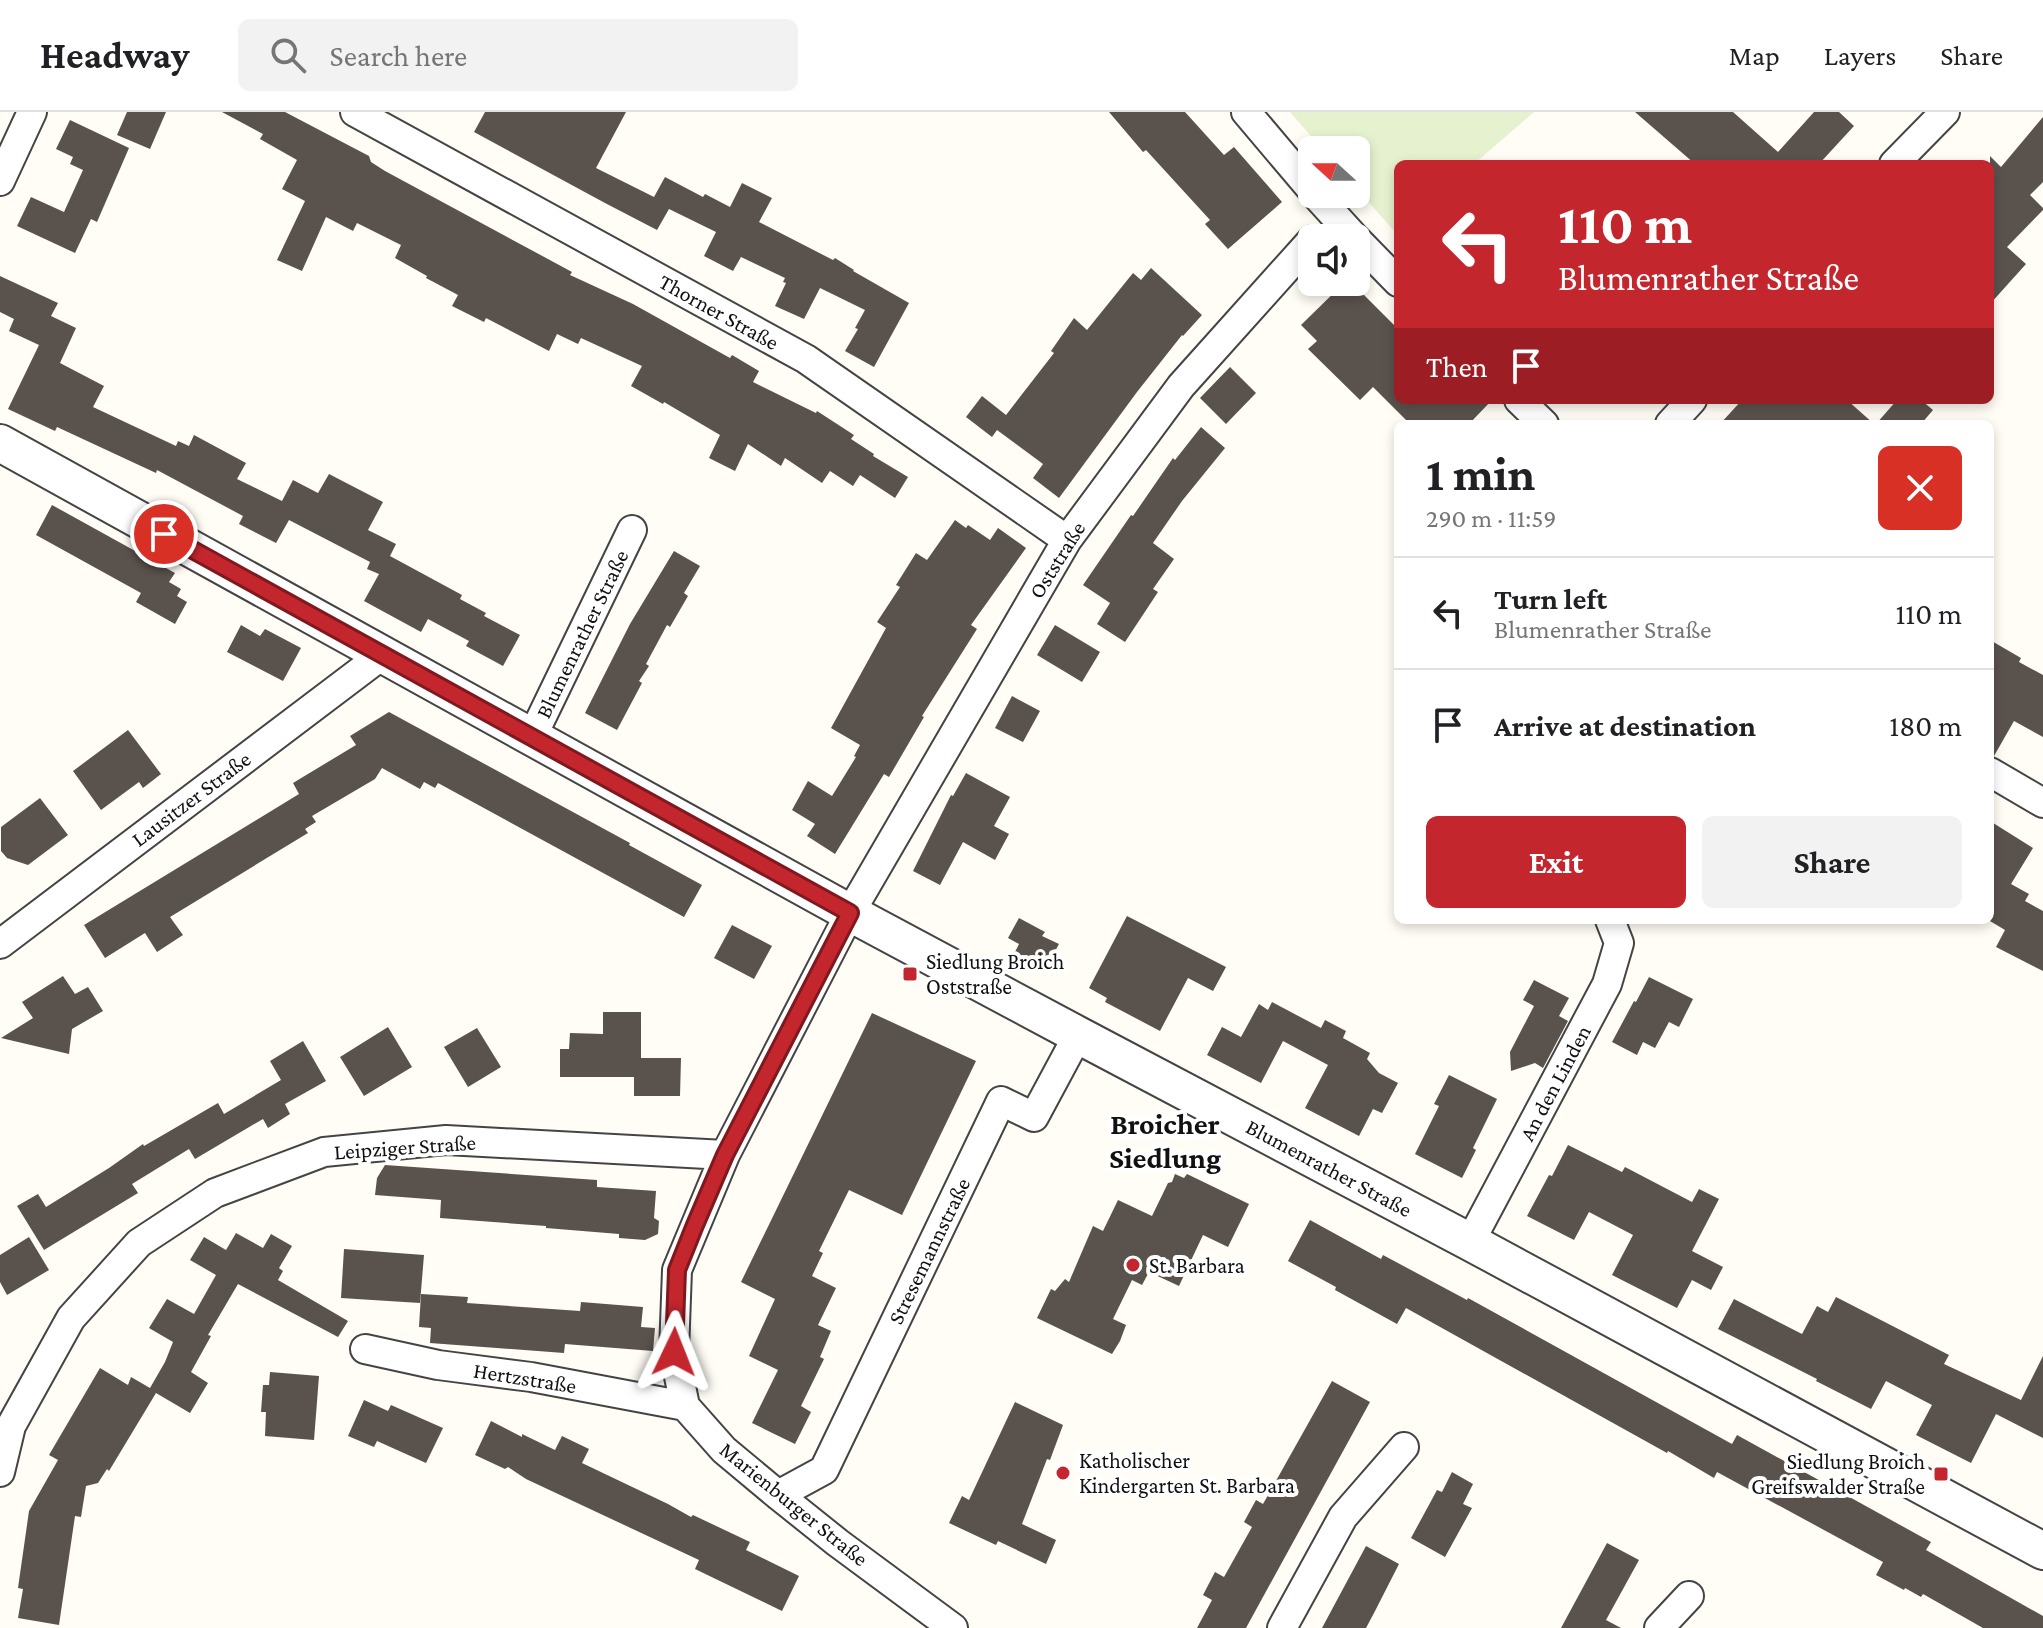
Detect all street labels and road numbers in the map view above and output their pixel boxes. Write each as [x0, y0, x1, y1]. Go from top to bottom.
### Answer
street label: Thorner Straße [655, 269, 783, 355]
street label: Oststraße [1024, 517, 1090, 603]
street label: Blumenrather Straße [530, 546, 634, 722]
street label: Lausitzer Straße [127, 746, 255, 852]
street label: An den Linden [1514, 1021, 1596, 1145]
street label: Blumenrather Straße [1242, 1114, 1416, 1222]
street label: Leipziger Straße [333, 1130, 477, 1164]
street label: Stresemannstraße [883, 1174, 975, 1328]
street label: Hertzstraße [472, 1358, 578, 1398]
street label: Marienburger Straße [715, 1437, 873, 1571]

